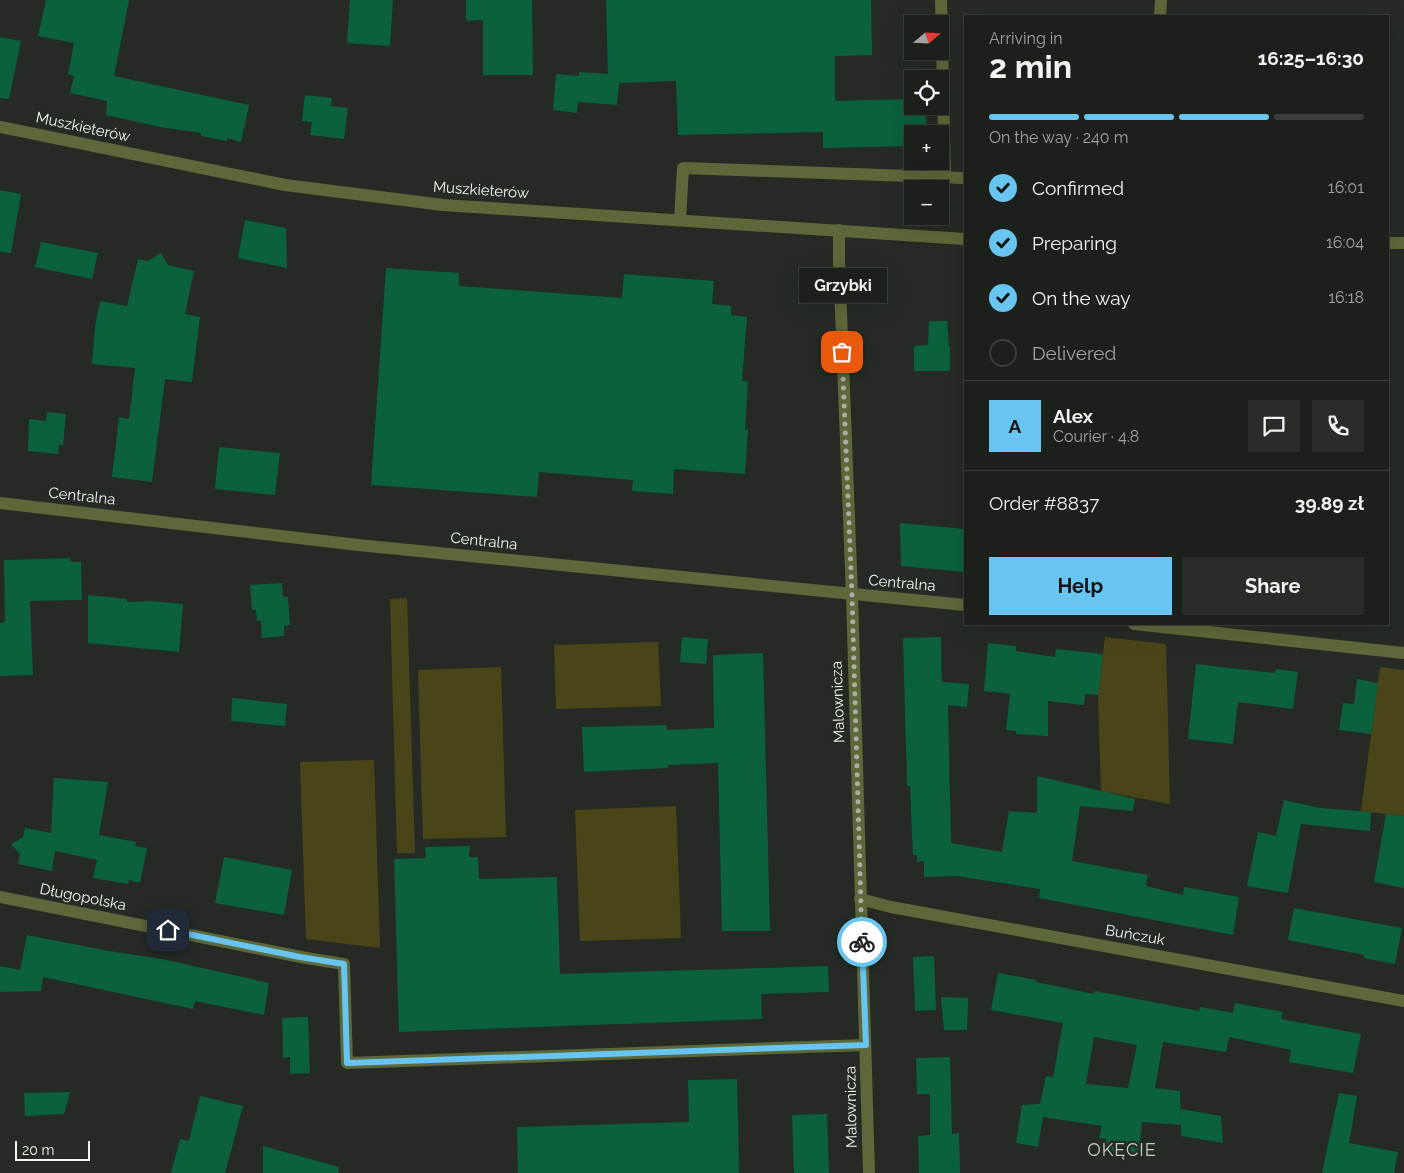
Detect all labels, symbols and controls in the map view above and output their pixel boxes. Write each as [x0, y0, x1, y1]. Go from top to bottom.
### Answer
north arrow [904, 15, 949, 60]
map controls [904, 15, 949, 225]
text: Arriving in [989, 29, 1063, 48]
text: 16:25–16:30 [1258, 47, 1364, 69]
text: 2 min [989, 48, 1072, 85]
button: locate [904, 70, 949, 115]
street label: Muszkieterów [34, 108, 132, 146]
button: + [904, 125, 949, 170]
text: On the way · 240 m [989, 128, 1128, 147]
icon: check [989, 174, 1017, 202]
text: Confirmed [1032, 177, 1124, 199]
street label: Muszkieterów [432, 178, 530, 202]
text: 16:01 [1328, 178, 1364, 197]
button: − [904, 180, 949, 225]
icon: check [989, 229, 1017, 257]
text: Preparing [1032, 232, 1117, 254]
text: 16:04 [1326, 233, 1364, 252]
callout: Grzybki [798, 267, 886, 302]
text: Grzybki [814, 276, 872, 295]
icon: check [989, 284, 1017, 312]
text: On the way [1032, 287, 1131, 309]
text: 16:18 [1328, 288, 1364, 307]
pin [821, 331, 863, 373]
icon: bag [828, 338, 856, 366]
text: Delivered [1032, 342, 1116, 364]
button: chat [1248, 400, 1300, 452]
button: phone [1312, 400, 1364, 452]
text: Alex [1053, 405, 1093, 427]
text: A [1009, 415, 1021, 437]
text: Courier · 4.8 [1053, 427, 1139, 446]
street label: Centralna [48, 484, 116, 508]
text: Order #8837 [989, 492, 1099, 514]
text: 39.89 zł [1295, 492, 1364, 514]
street label: Centralna [450, 529, 518, 553]
button: Help [989, 557, 1172, 615]
button: Share [1182, 557, 1364, 615]
street label: Centralna [868, 571, 936, 595]
street label: Malownicza [828, 661, 848, 743]
street label: Długopolska [38, 880, 128, 914]
pin [147, 909, 189, 951]
icon: home [154, 916, 182, 944]
courier [837, 917, 887, 967]
street label: Buńczuk [1104, 921, 1166, 949]
icon: bike [848, 928, 876, 956]
street label: Malownicza [841, 1066, 861, 1148]
scale bar [15, 1138, 90, 1161]
district label: OKĘCIE [1087, 1139, 1157, 1160]
text: 20 m [22, 1142, 54, 1158]

